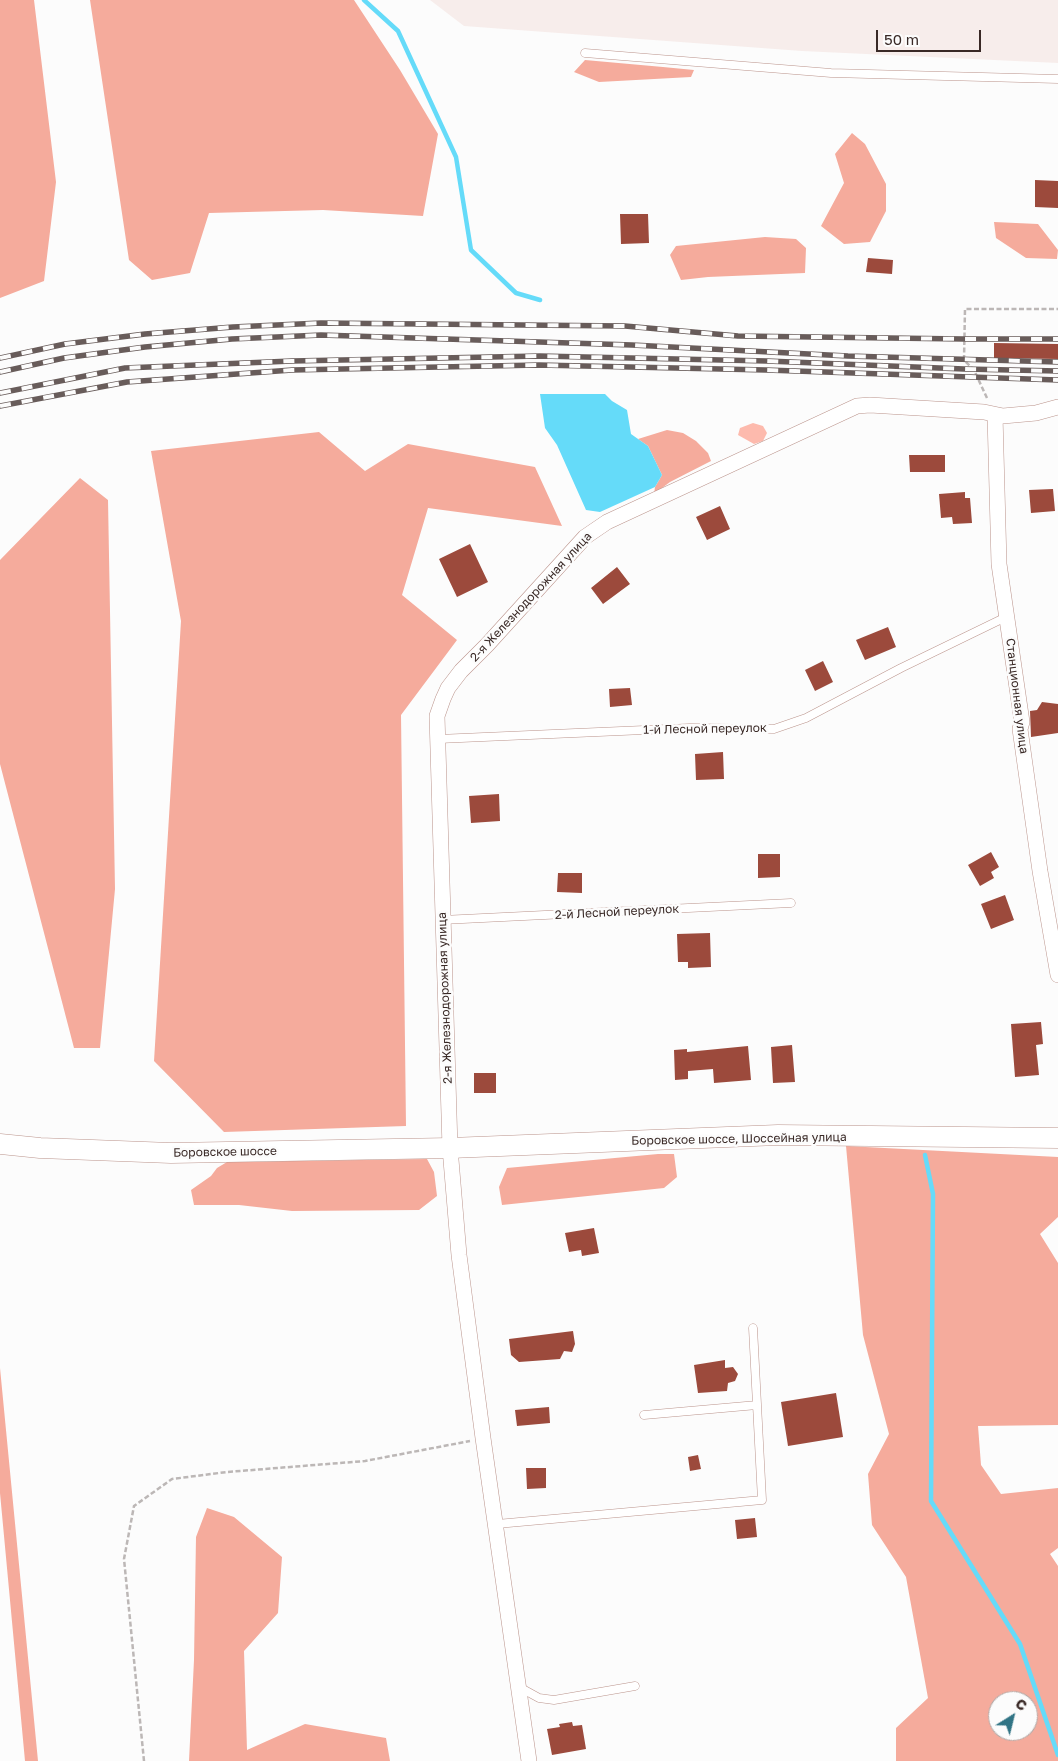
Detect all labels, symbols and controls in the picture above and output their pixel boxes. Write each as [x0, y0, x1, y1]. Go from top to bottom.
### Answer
scale bar [878, 20, 983, 52]
text: 50 m [884, 30, 919, 48]
street label: 2-я Железнодорожная улица [467, 529, 595, 665]
street label: Станционная улица [1003, 637, 1031, 755]
street label: 1-й Лесной переулок [643, 721, 767, 737]
street label: 2-й Лесной переулок [554, 902, 680, 922]
street label: 2-я Железнодорожная улица [435, 912, 455, 1084]
street label: Боровское шоссе, Шоссейная улица [631, 1130, 847, 1148]
street label: Боровское шоссе [173, 1144, 277, 1160]
north arrow [988, 1691, 1038, 1741]
text: С [1012, 1694, 1031, 1714]

